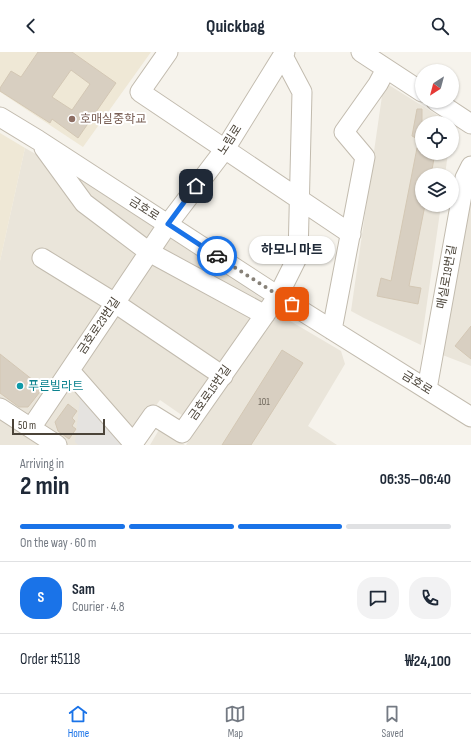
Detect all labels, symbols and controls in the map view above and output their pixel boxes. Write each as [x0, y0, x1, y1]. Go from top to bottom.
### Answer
icon: back [20, 15, 42, 37]
icon: search [429, 15, 451, 37]
text: Quickbag [206, 16, 265, 37]
north arrow [415, 64, 459, 108]
map controls [415, 64, 459, 212]
place label: 호매실중학교 [80, 112, 146, 127]
marker: 호매실중학교 [67, 114, 77, 124]
button: locate [415, 116, 459, 160]
street label: 노림로 [215, 122, 245, 158]
button: layers [415, 168, 459, 212]
pin [179, 169, 213, 203]
icon: home [185, 175, 207, 197]
street label: 금호로 [126, 194, 162, 224]
courier [197, 236, 237, 276]
callout: 하모니 마트 [249, 236, 335, 264]
text: 하모니 마트 [261, 242, 323, 258]
street label: 매실로19번길 [434, 244, 460, 310]
icon: car [206, 245, 228, 267]
pin [275, 287, 309, 321]
icon: bag [281, 293, 303, 315]
street label: 금호로23번길 [75, 295, 123, 357]
street label: 금호로15번길 [185, 362, 235, 424]
street label: 금호로 [399, 368, 435, 398]
place label: 푸른빌라트 [28, 379, 83, 394]
marker: 푸른빌라트 [15, 381, 25, 391]
house number: 101 [258, 396, 270, 408]
scale bar [12, 417, 105, 436]
text: 50 m [18, 419, 36, 432]
text: Arriving in [20, 456, 64, 472]
text: 06:35–06:40 [380, 470, 451, 489]
text: 2 min [20, 471, 70, 502]
text: On the way · 60 m [20, 535, 96, 551]
button: chat [357, 577, 399, 619]
button: phone [409, 577, 451, 619]
text: Sam [72, 580, 95, 599]
text: S [38, 588, 44, 607]
text: Courier · 4.8 [72, 599, 124, 615]
text: Order #5118 [20, 650, 80, 669]
text: ₩24,100 [405, 652, 451, 671]
tab: Home [67, 703, 89, 740]
tab: Map [224, 703, 246, 740]
tab: Saved [381, 703, 404, 740]

